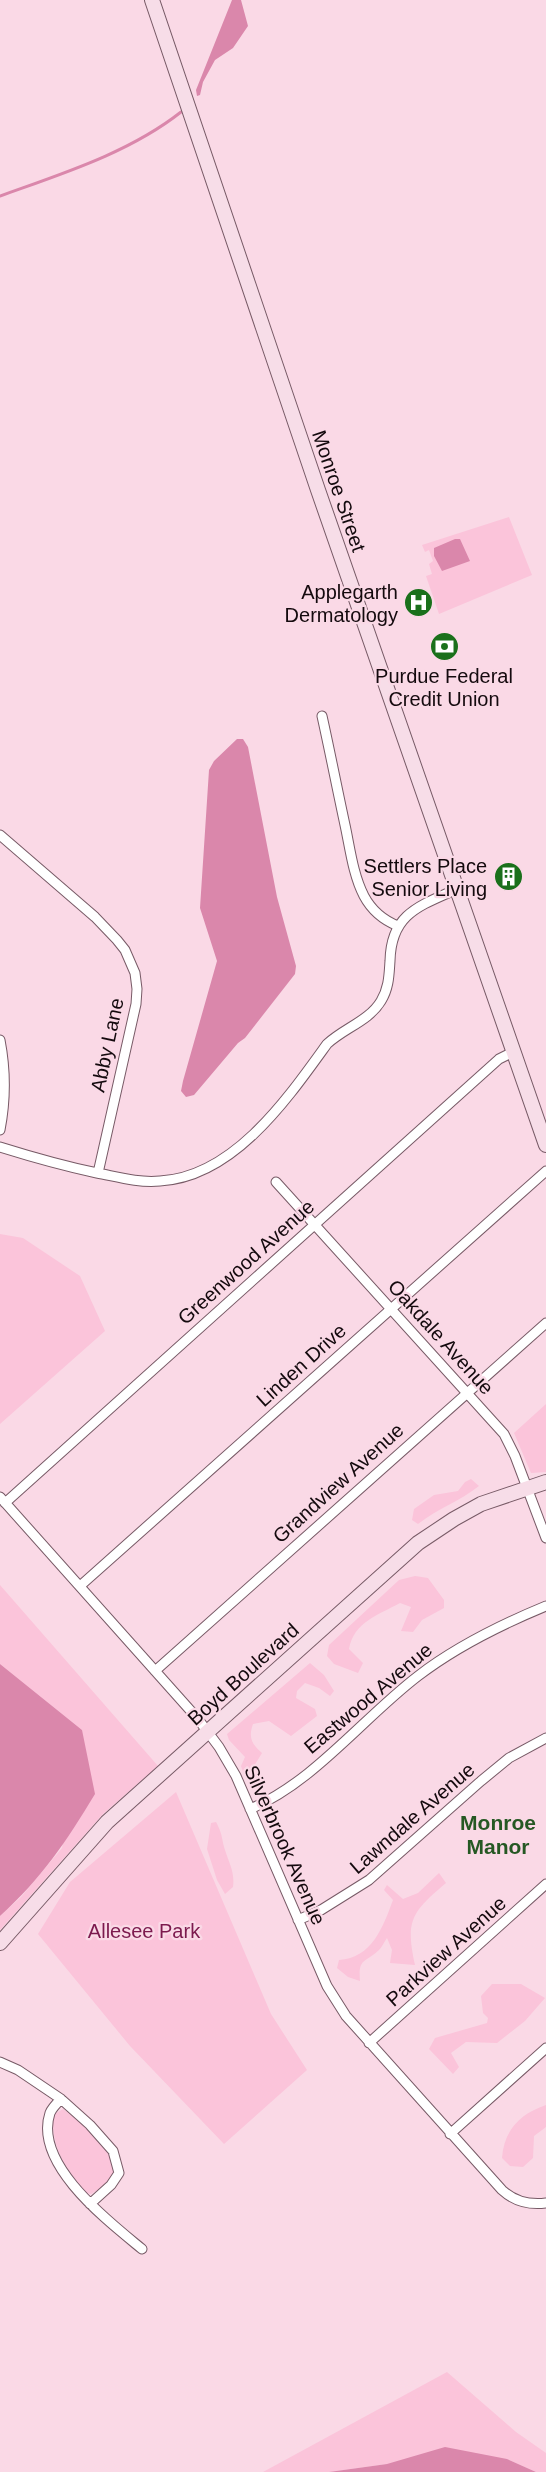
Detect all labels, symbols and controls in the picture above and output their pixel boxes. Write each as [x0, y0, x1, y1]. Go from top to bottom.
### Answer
street label: Monroe Street [308, 428, 370, 555]
place label: Applegarth Dermatology [285, 581, 398, 626]
hospital icon: Applegarth Dermatology [403, 587, 435, 619]
bank icon: Purdue Federal Credit Union [428, 630, 460, 662]
place label: Purdue Federal Credit Union [375, 665, 513, 710]
place label: Settlers Place Senior Living [364, 855, 487, 900]
building icon: Settlers Place Senior Living [492, 861, 524, 893]
street label: Abby Lane [86, 996, 128, 1094]
street label: Greenwood Avenue [173, 1195, 319, 1329]
street label: Oakdale Avenue [384, 1275, 498, 1399]
street label: Linden Drive [252, 1319, 350, 1411]
street label: Grandview Avenue [268, 1419, 408, 1547]
street label: Boyd Boulevard [183, 1619, 303, 1729]
street label: Eastwood Avenue [300, 1638, 436, 1758]
street label: Lawndale Avenue [345, 1758, 479, 1878]
street label: Silverbrook Avenue [240, 1762, 330, 1928]
district label: Monroe Manor [460, 1811, 536, 1858]
street label: Parkview Avenue [382, 1892, 510, 2010]
park label: Allesee Park [88, 1920, 201, 1942]

